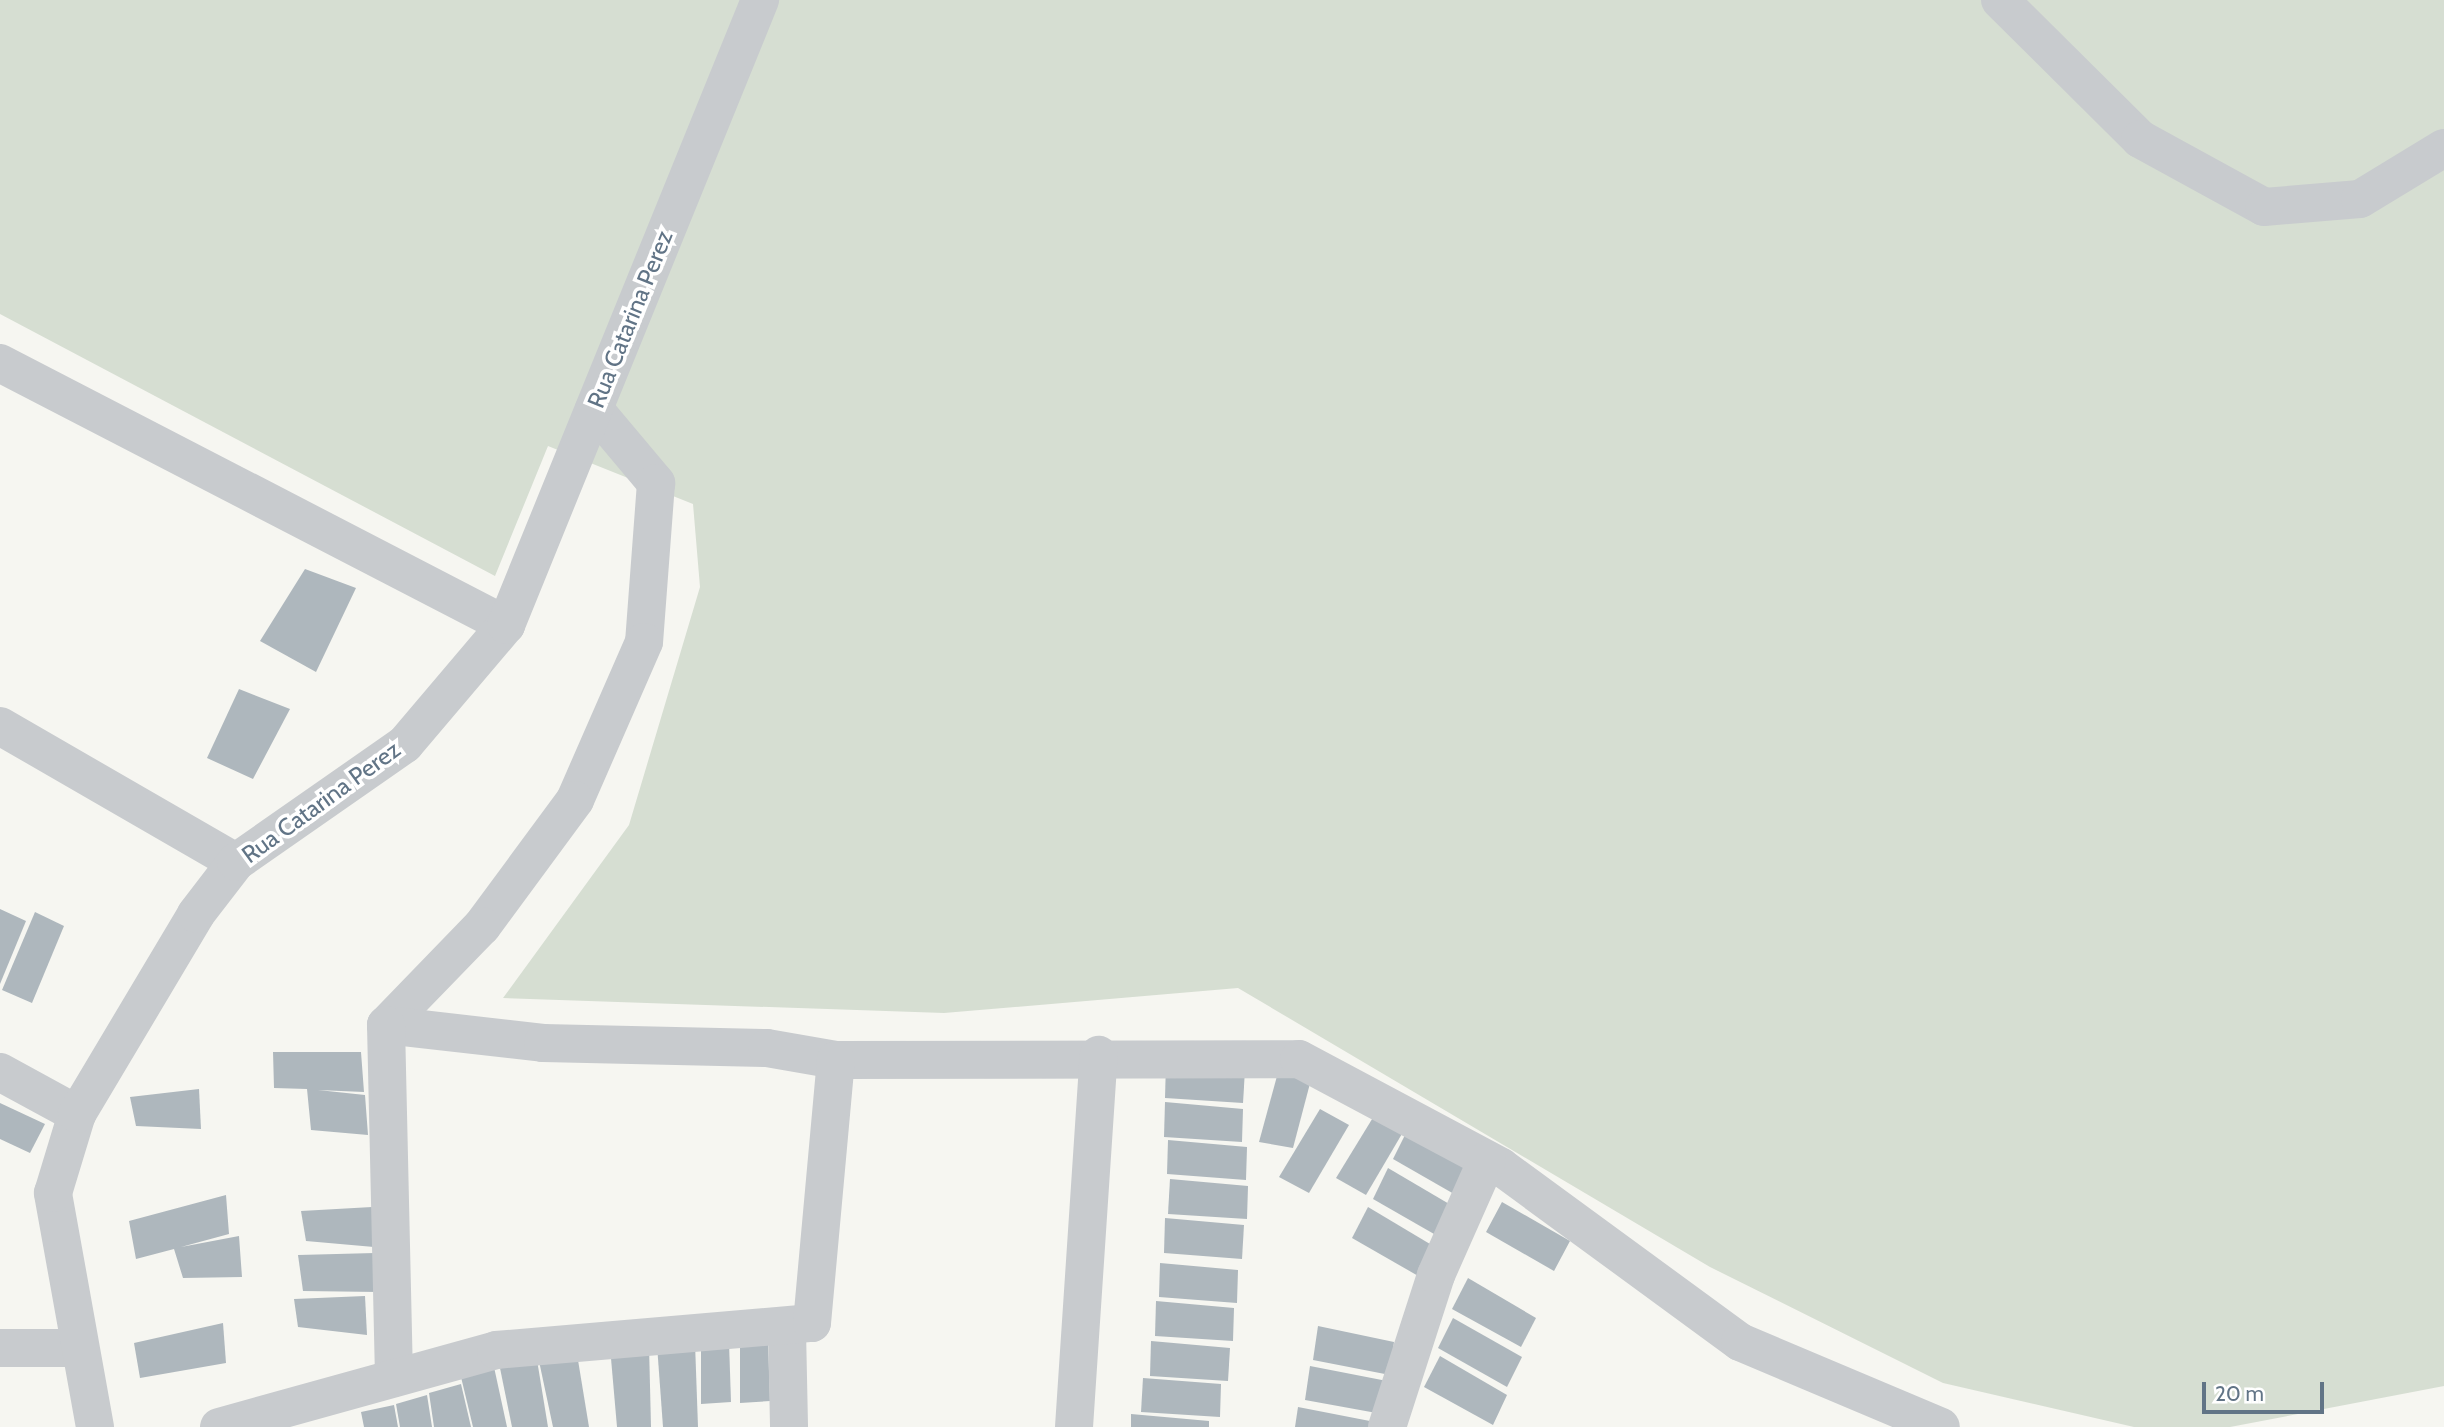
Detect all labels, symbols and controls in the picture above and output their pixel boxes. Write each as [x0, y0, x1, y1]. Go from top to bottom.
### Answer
street label: Rua Catarina Perez [581, 226, 679, 412]
street label: Rua Catarina Perez [236, 735, 406, 869]
scale bar [2206, 1368, 2328, 1412]
text: 20 m [2215, 1381, 2264, 1406]

